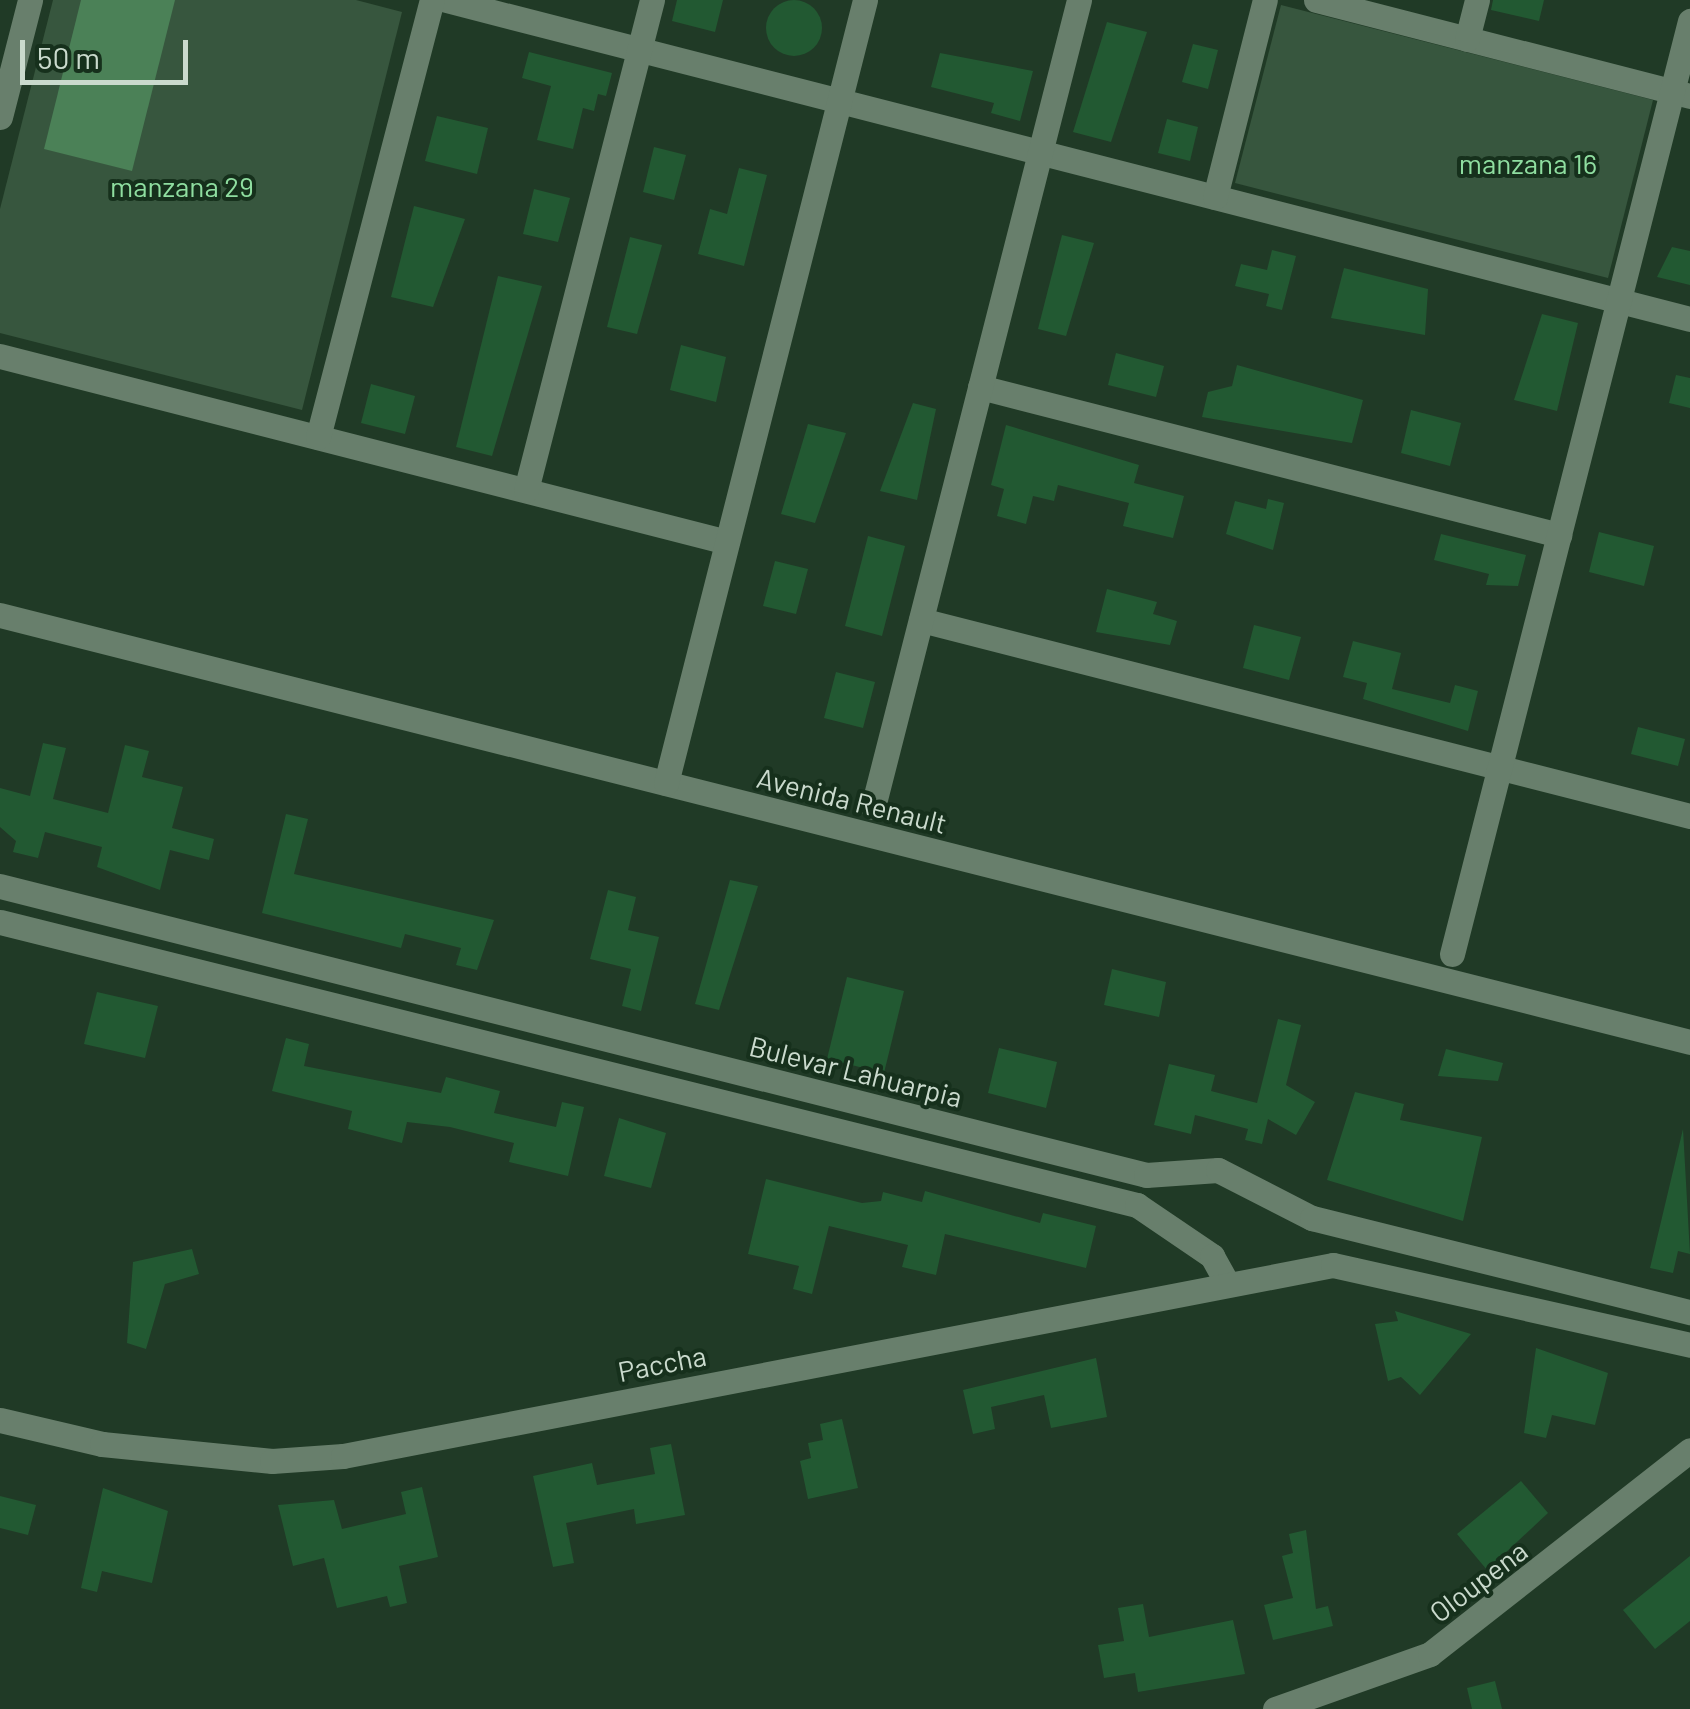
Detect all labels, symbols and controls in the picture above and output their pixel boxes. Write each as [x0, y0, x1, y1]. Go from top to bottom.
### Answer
scale bar [25, 20, 192, 82]
text: 50 m [37, 39, 100, 75]
park label: manzana 16 [1459, 146, 1597, 180]
park label: manzana 29 [110, 169, 254, 203]
street label: Avenida Renault [754, 760, 950, 840]
street label: Bulevar Lahuarpia [746, 1028, 966, 1114]
street label: Paccha [615, 1338, 709, 1388]
street label: Oloupena [1422, 1533, 1534, 1629]

